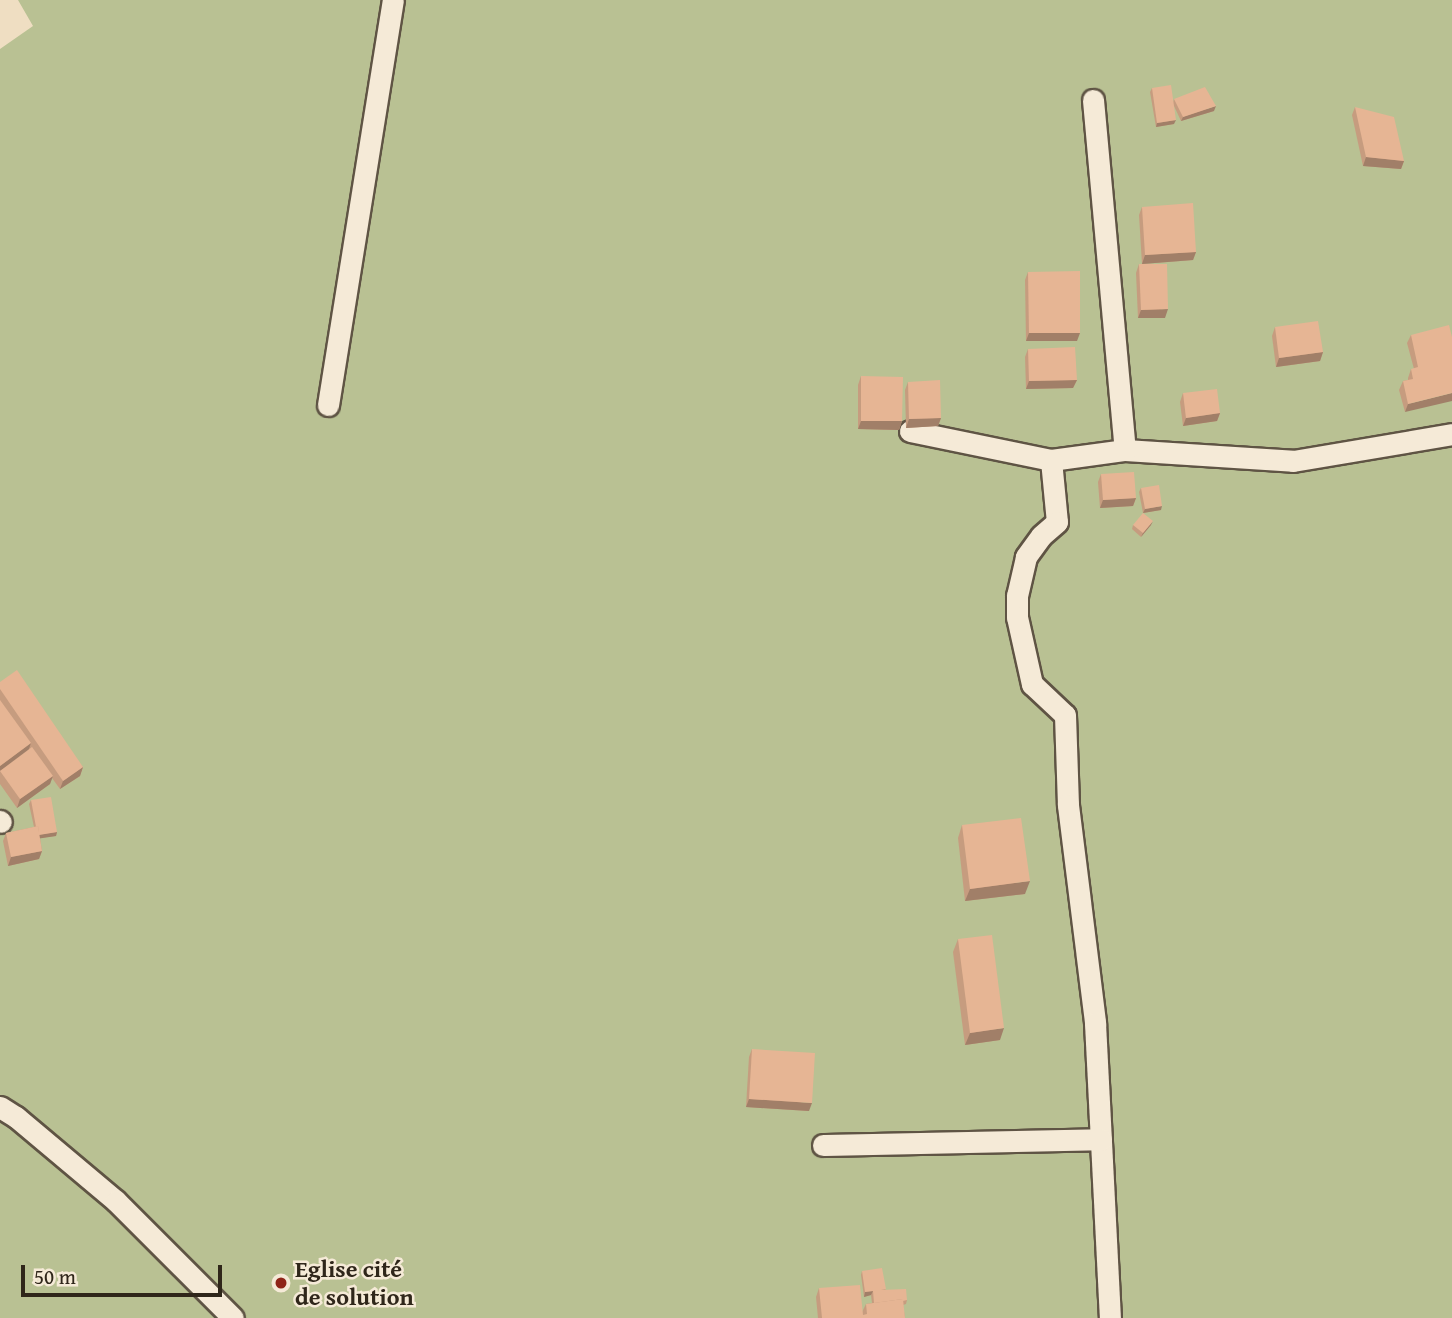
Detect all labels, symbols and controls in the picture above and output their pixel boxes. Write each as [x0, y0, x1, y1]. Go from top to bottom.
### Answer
scale bar [24, 1252, 226, 1296]
place label: Eglise cité de solution [295, 1255, 414, 1311]
text: 50 m [34, 1261, 76, 1292]
marker: Eglise cité de solution [273, 1275, 289, 1291]

